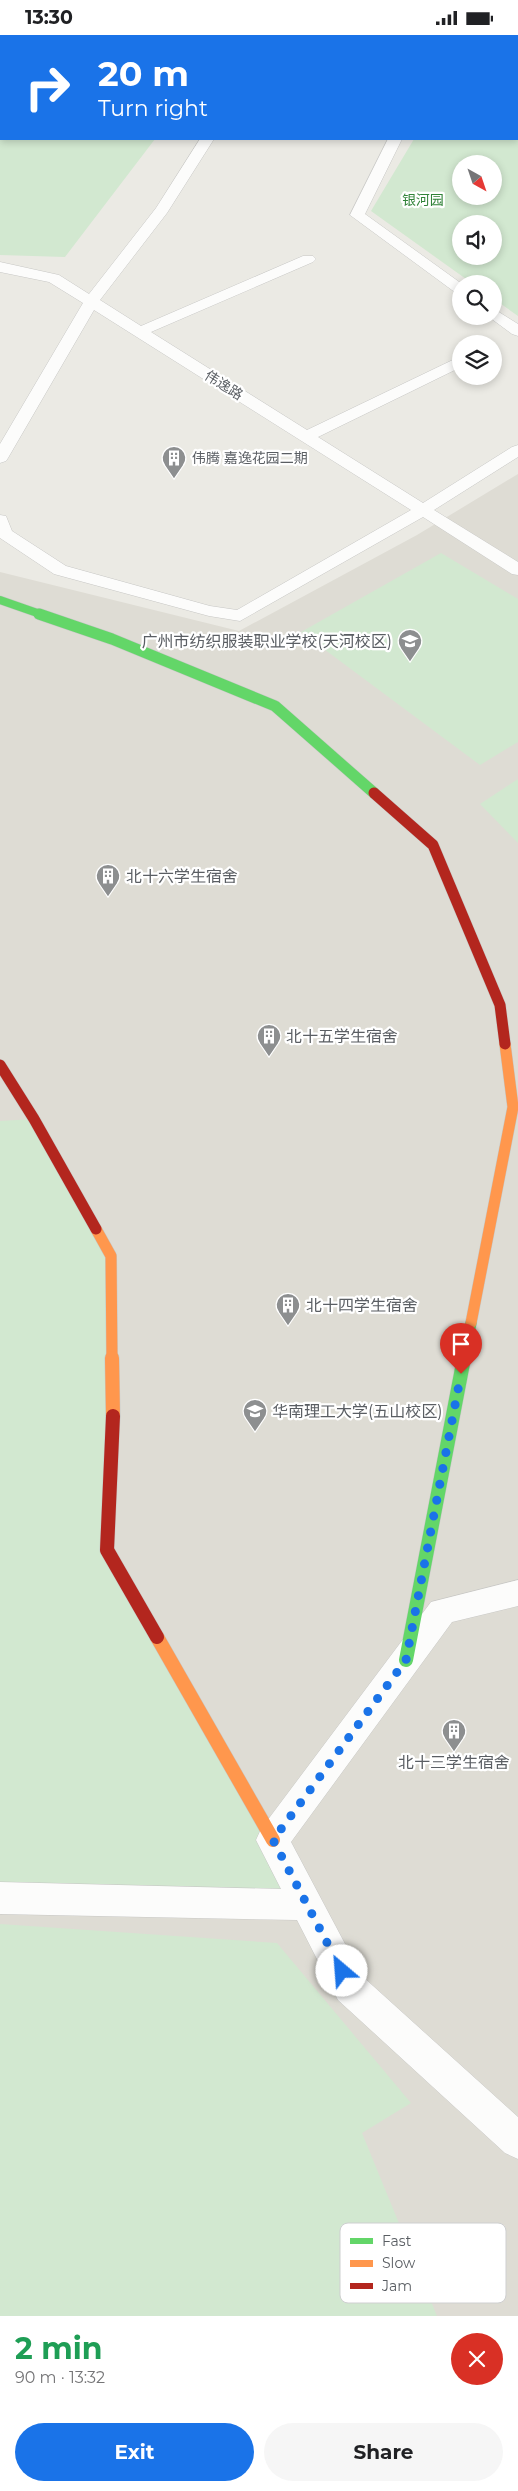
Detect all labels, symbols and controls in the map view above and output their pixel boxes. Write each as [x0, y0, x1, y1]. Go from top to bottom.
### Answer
text: 13:30 [25, 6, 73, 29]
text: 20 m [98, 52, 189, 95]
icon: right [15, 55, 80, 120]
text: Turn right [98, 95, 208, 122]
north arrow [452, 155, 502, 205]
map controls [452, 155, 502, 385]
park label: 银河园 [402, 191, 444, 209]
button: sound [452, 215, 502, 265]
button: search [452, 275, 502, 325]
button: layers [452, 335, 502, 385]
street label: 伟逸路 [201, 366, 247, 404]
building icon: 伟腾 嘉逸花园二期 [161, 445, 187, 479]
place label: 伟腾 嘉逸花园二期 [192, 449, 308, 467]
school or university icon: 广州市纺织服装职业学校(天河校区) [397, 628, 423, 662]
place label: 广州市纺织服装职业学校(天河校区) [141, 632, 392, 651]
building icon: 北十六学生宿舍 [95, 863, 121, 897]
place label: 北十六学生宿舍 [126, 867, 238, 886]
building icon: 北十五学生宿舍 [256, 1023, 282, 1057]
place label: 北十五学生宿舍 [286, 1027, 398, 1046]
building icon: 北十四学生宿舍 [275, 1292, 301, 1326]
place label: 北十四学生宿舍 [306, 1296, 418, 1315]
pin [440, 1323, 482, 1374]
icon: arrive [447, 1330, 475, 1358]
school or university icon: 华南理工大学(五山校区) [242, 1398, 268, 1432]
place label: 华南理工大学(五山校区) [272, 1402, 443, 1421]
building icon: 北十三学生宿舍 [441, 1718, 467, 1752]
place label: 北十三学生宿舍 [398, 1753, 510, 1772]
position arrow [315, 1944, 367, 1996]
legend [340, 2223, 506, 2303]
text: Fast [382, 2232, 412, 2250]
text: Slow [382, 2254, 416, 2272]
text: Jam [381, 2277, 412, 2295]
text: 2 min [15, 2330, 102, 2367]
button: close [451, 2333, 503, 2385]
text: 90 m · 13:32 [15, 2368, 105, 2387]
button: Exit [15, 2423, 254, 2481]
button: Share [264, 2423, 503, 2481]

